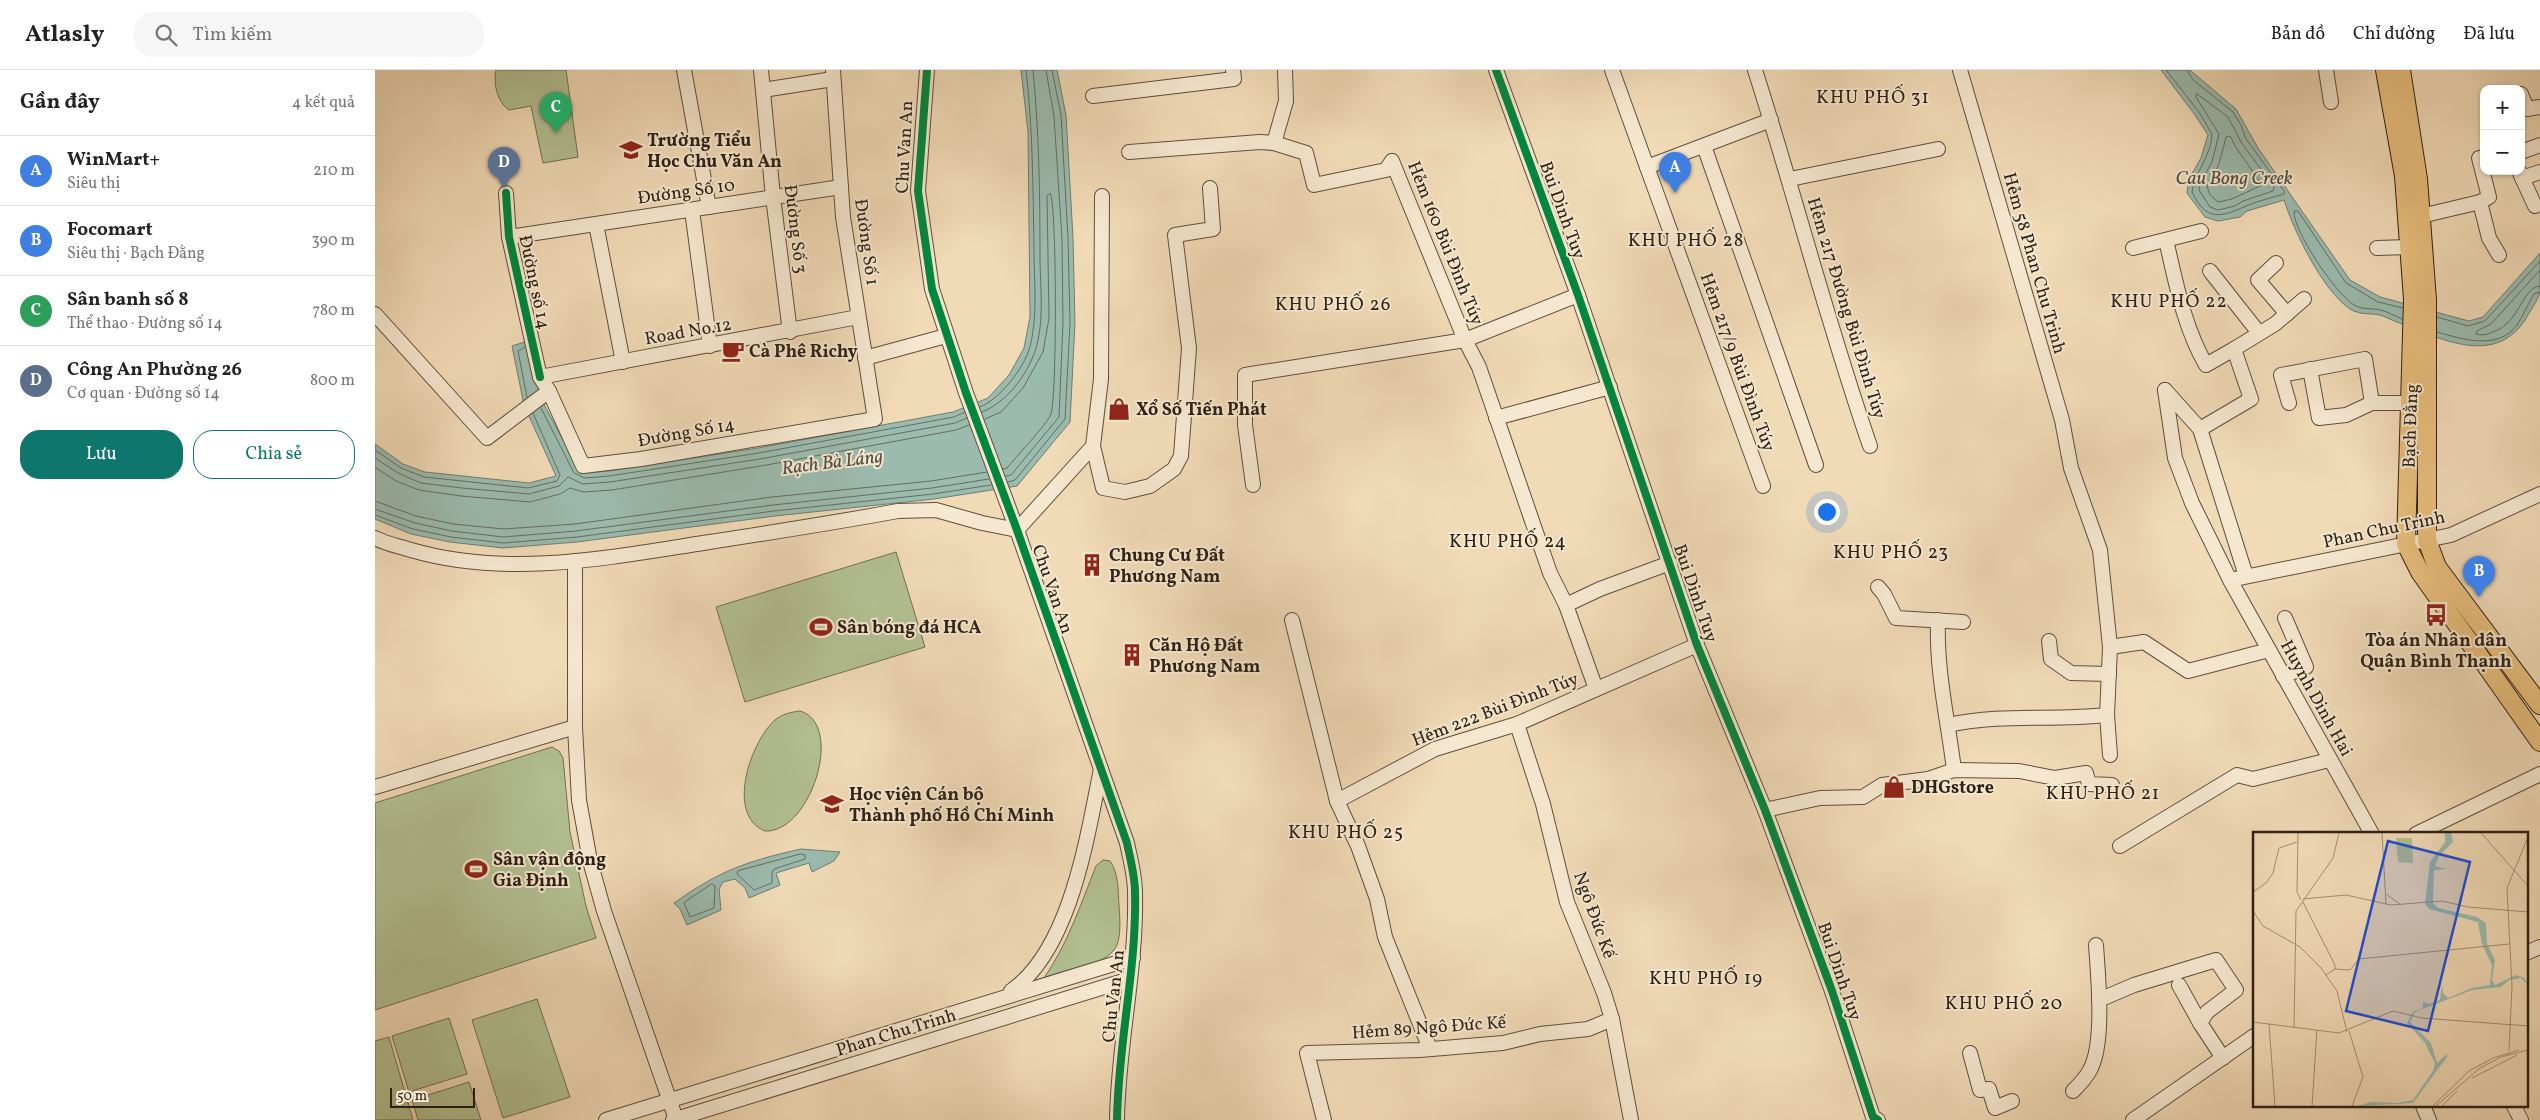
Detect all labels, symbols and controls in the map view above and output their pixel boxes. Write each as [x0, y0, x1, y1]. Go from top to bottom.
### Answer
search box [134, 12, 484, 57]
text: Atlasly [25, 18, 104, 52]
icon: search [152, 21, 180, 49]
text: Tìm kiếm [192, 22, 272, 48]
text: Bản đồ [2271, 22, 2325, 47]
text: Chỉ đường [2353, 22, 2435, 47]
text: Đã lưu [2463, 22, 2515, 47]
district label: KHU PHỐ 31 [1816, 84, 1930, 111]
map controls [2480, 85, 2525, 175]
button: + [2480, 85, 2525, 130]
text: Gần đây [20, 88, 100, 117]
text: 4 kết quả [292, 92, 355, 114]
pin: C [540, 92, 572, 133]
street label: Chu Van An [891, 100, 920, 194]
place label: Trường Tiểu Học Chu Văn An [647, 129, 782, 175]
button: − [2480, 130, 2525, 175]
school or university icon: Trường Tiểu Học Chu Văn An [618, 137, 644, 163]
text: WinMart+ [67, 147, 160, 173]
pin: D [488, 147, 520, 188]
pin: A [1659, 152, 1691, 193]
street label: Hẻm 160 Bùi Đình Túy [1400, 158, 1489, 329]
street label: Bui Dinh Tuy [1532, 158, 1591, 263]
text: A [30, 160, 42, 182]
text: 210 m [313, 160, 355, 182]
water label: Cau Bong Creek [2175, 166, 2293, 192]
street label: Hẻm 58 Phan Chu Trinh [1996, 170, 2071, 357]
text: Siêu thị [67, 173, 120, 195]
street label: Đường Số 10 [636, 173, 737, 212]
street label: Đường Số 3 [777, 183, 812, 275]
street label: Hẻm 217 Đường Bùi Đình Túy [1800, 195, 1891, 422]
street label: Đường Số 1 [847, 197, 884, 287]
text: Focomart [67, 217, 153, 243]
district label: KHU PHỐ 28 [1628, 227, 1744, 254]
text: B [31, 230, 41, 252]
text: 390 m [312, 230, 355, 252]
street label: Đường số 14 [511, 233, 556, 332]
text: Siêu thị · Bạch Đằng [67, 243, 205, 265]
street label: Hẻm 217/9 Bùi Đình Túy [1693, 270, 1781, 455]
text: Sân banh số 8 [67, 287, 189, 313]
district label: KHU PHỐ 22 [2110, 288, 2228, 315]
district label: KHU PHỐ 26 [1275, 291, 1391, 318]
text: C [31, 300, 41, 322]
text: 780 m [313, 300, 355, 322]
text: Thể thao · Đường số 14 [67, 313, 223, 335]
street label: Road No.12 [643, 313, 734, 352]
cafe icon: Cà Phê Richy [720, 338, 746, 364]
place label: Cà Phê Richy [749, 340, 858, 365]
text: Công An Phường 26 [67, 357, 242, 383]
text: D [30, 370, 42, 392]
text: 800 m [310, 370, 355, 392]
text: Cơ quan · Đường số 14 [67, 383, 220, 405]
street label: Bạch Đằng [2398, 384, 2425, 469]
shop icon: Xổ Số Tiến Phát [1106, 396, 1132, 422]
place label: Xổ Số Tiến Phát [1136, 398, 1267, 423]
street label: Đường Số 14 [636, 413, 737, 454]
button: Lưu [20, 430, 183, 479]
button: Chia sẻ [193, 430, 355, 479]
water label: Rạch Bà Láng [780, 444, 884, 482]
your location [1814, 499, 1840, 525]
street label: Phan Chu Trinh [2321, 505, 2448, 556]
district label: KHU PHỐ 24 [1449, 528, 1567, 555]
district label: KHU PHỐ 23 [1833, 539, 1949, 566]
street label: Chu Van An [1025, 541, 1079, 638]
street label: Bui Dinh Tuy [1666, 541, 1723, 646]
place label: Chung Cư Đất Phương Nam [1109, 544, 1225, 590]
building icon: Chung Cư Đất Phương Nam [1079, 552, 1105, 578]
pin: B [2463, 556, 2495, 597]
bus stop icon: Tòa án Nhân dân Quận Bình Thạnh [2423, 602, 2449, 628]
sports icon: Sân bóng đá HCA [808, 614, 834, 640]
place label: Sân bóng đá HCA [837, 616, 981, 641]
place label: Tòa án Nhân dân Quận Bình Thạnh [2360, 629, 2512, 675]
place label: Căn Hộ Đất Phương Nam [1149, 634, 1260, 680]
street label: Huynh Dinh Hai [2273, 636, 2358, 761]
building icon: Căn Hộ Đất Phương Nam [1119, 642, 1145, 668]
street label: Hẻm 222 Bùi Đình Túy [1409, 667, 1583, 754]
shop icon: DHGstore [1881, 774, 1907, 800]
place label: DHGstore [1911, 776, 1994, 801]
district label: KHU PHỐ 21 [2046, 780, 2160, 807]
place label: Học viện Cán bộ Thành phố Hồ Chí Minh [849, 783, 1055, 829]
school or university icon: Học viện Cán bộ Thành phố Hồ Chí Minh [819, 791, 845, 817]
district label: KHU PHỐ 25 [1288, 819, 1404, 846]
inset map [2253, 832, 2527, 1108]
place label: Sân vận động Gia Định [493, 848, 606, 894]
sports icon: Sân vận động Gia Định [463, 856, 489, 882]
street label: Ngô Đức Kế [1566, 868, 1621, 963]
street label: Bui Dinh Tuy [1810, 919, 1867, 1024]
street label: Chu Van An [1097, 948, 1132, 1044]
district label: KHU PHỐ 19 [1649, 965, 1763, 992]
district label: KHU PHỐ 20 [1945, 990, 2063, 1017]
street label: Phan Chu Trinh [833, 1003, 960, 1064]
street label: Hẻm 89 Ngô Đức Kế [1351, 1011, 1508, 1046]
scale bar [390, 1085, 475, 1108]
text: 50 m [397, 1087, 427, 1106]

